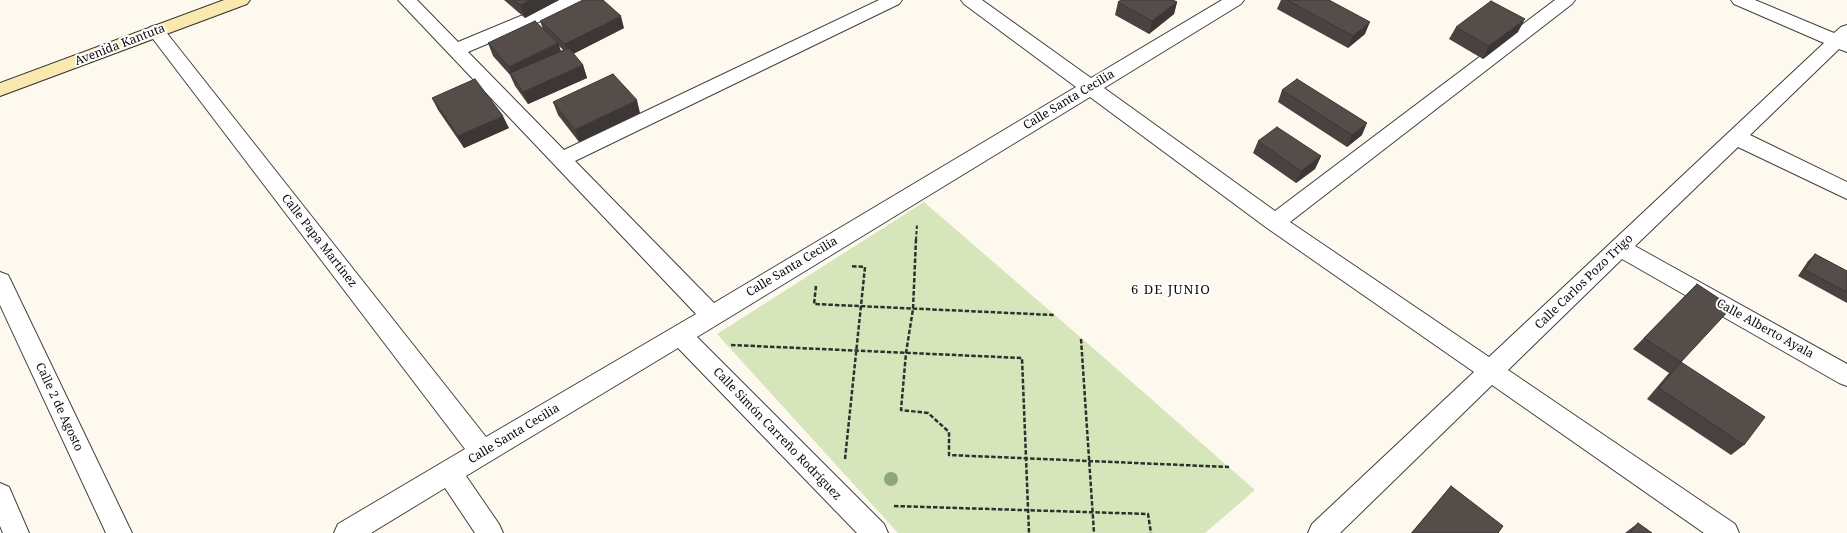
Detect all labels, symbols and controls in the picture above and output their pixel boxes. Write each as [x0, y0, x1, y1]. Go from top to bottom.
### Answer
street label: Avenida Kantuta [73, 21, 167, 69]
street label: Calle Santa Cecilia [1021, 67, 1117, 133]
street label: Calle Papa Martínez [278, 192, 360, 290]
street label: Calle Carlos Pozo Trigo [1532, 231, 1636, 333]
street label: Calle Santa Cecilia [744, 234, 840, 300]
district label: 6 DE JUNIO [1131, 282, 1211, 298]
street label: Calle Alberto Ayala [1714, 296, 1816, 362]
street label: Calle 2 de Agosto [32, 360, 86, 454]
street label: Calle Simón Carreño Rodríguez [710, 365, 844, 503]
street label: Calle Santa Cecilia [466, 401, 562, 467]

